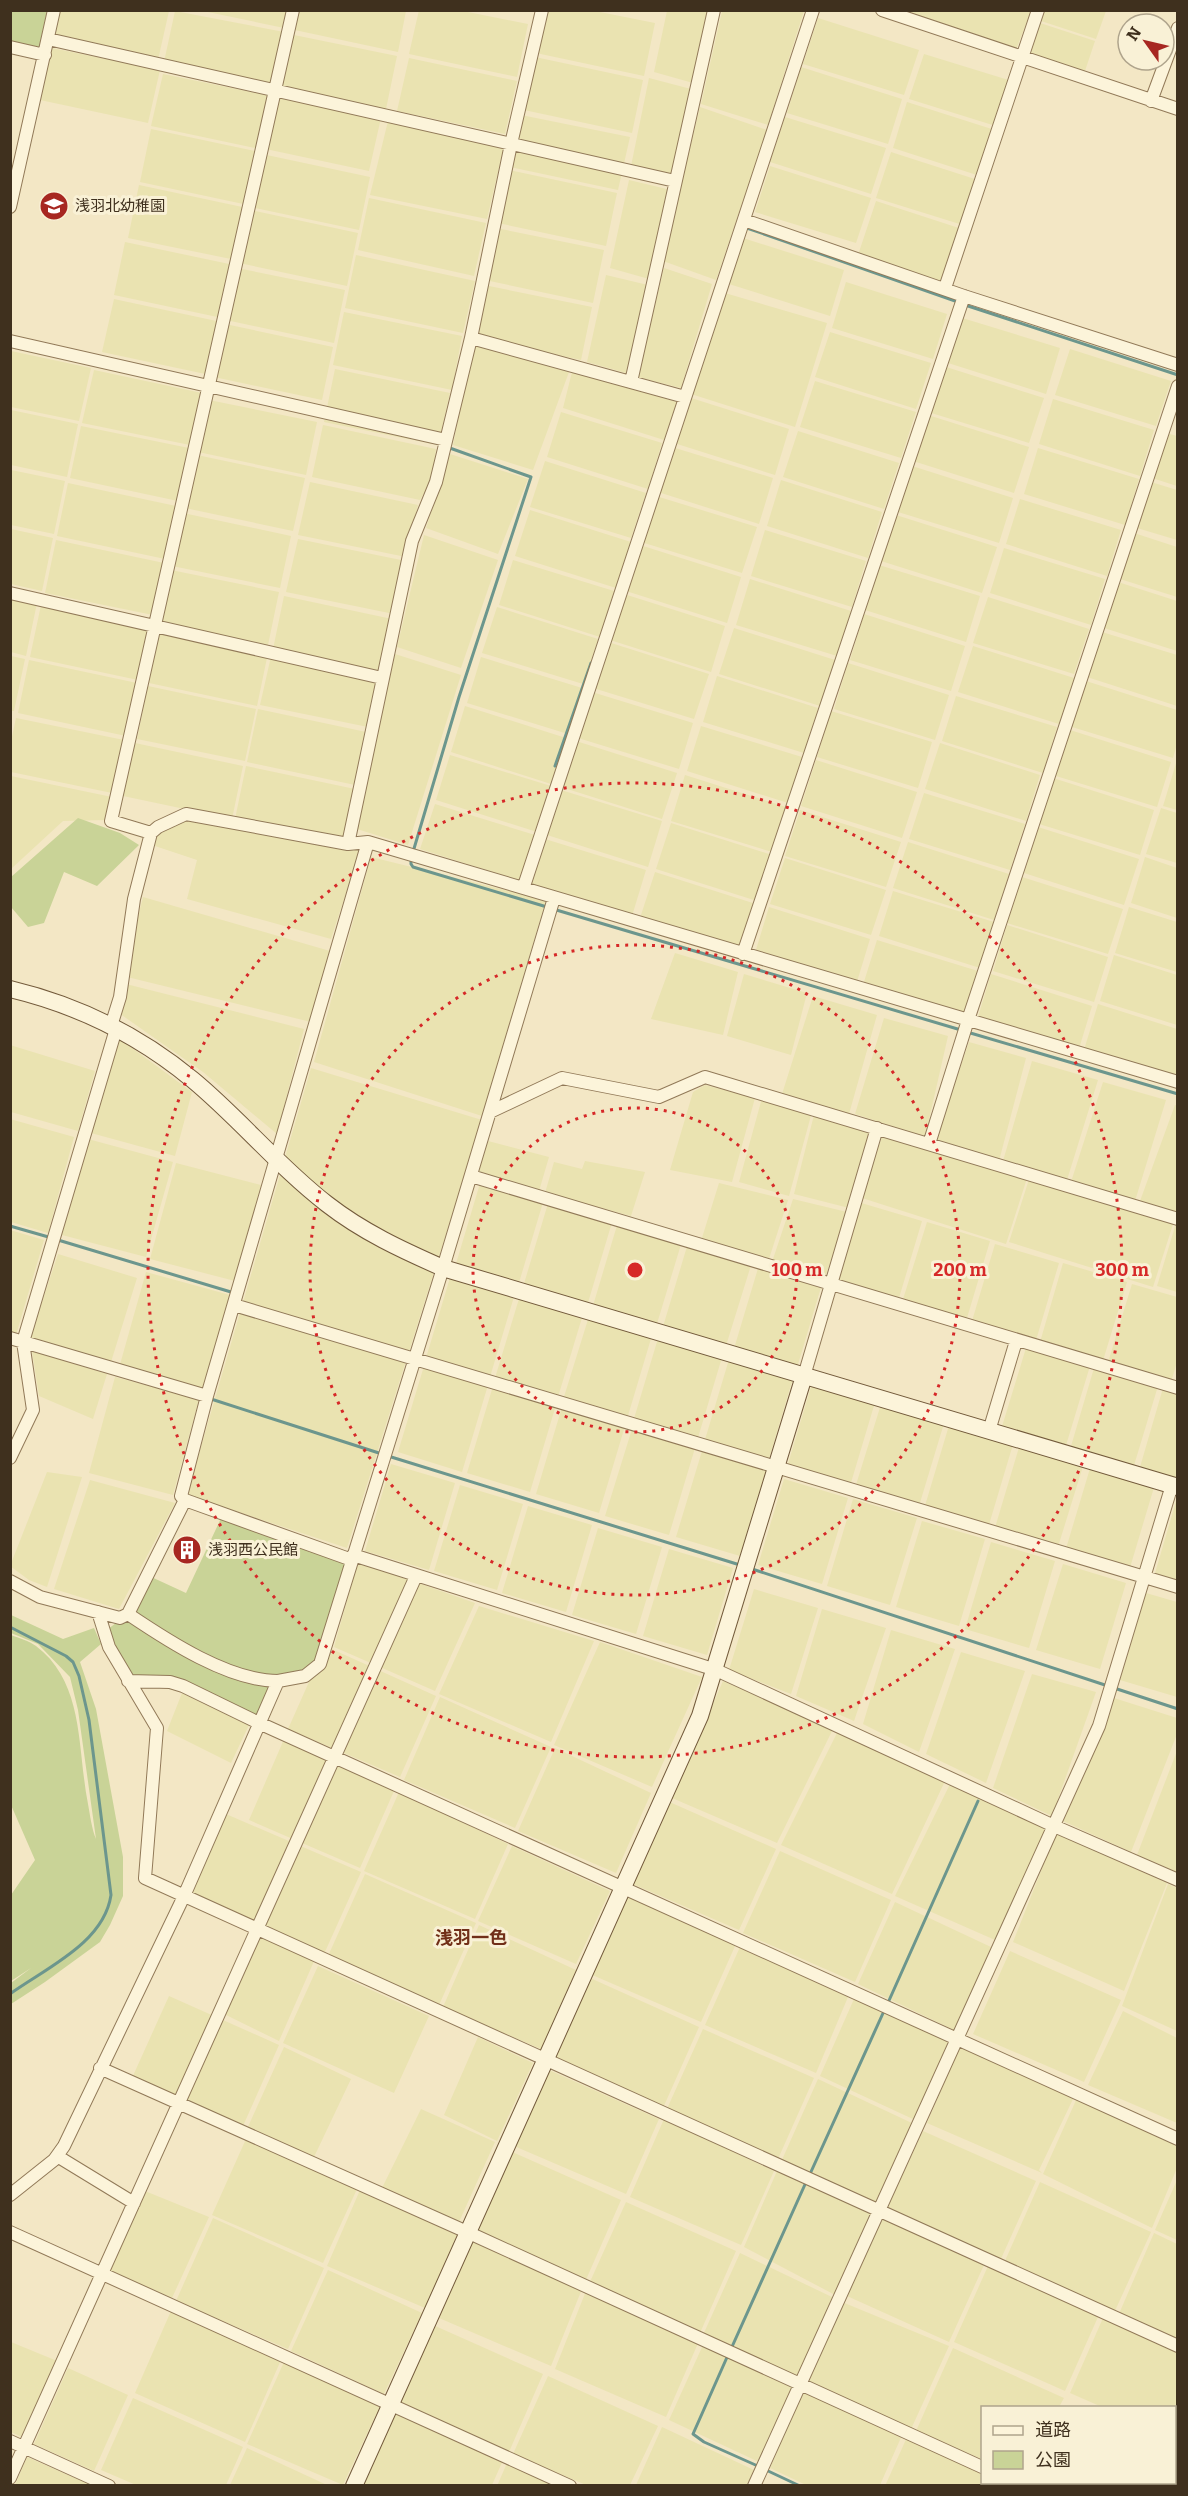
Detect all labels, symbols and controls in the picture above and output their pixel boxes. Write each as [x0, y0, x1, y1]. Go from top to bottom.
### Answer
north arrow [1116, 12, 1176, 72]
text: N [1123, 23, 1145, 44]
school or university icon: 浅羽北幼稚園 [38, 190, 70, 222]
place label: 浅羽北幼稚園 [75, 197, 165, 215]
text: 100 m [771, 1259, 823, 1281]
text: 200 m [933, 1259, 987, 1281]
text: 300 m [1095, 1259, 1149, 1281]
centre of rings [625, 1260, 645, 1280]
building icon: 浅羽西公民館 [171, 1534, 203, 1566]
place label: 浅羽西公民館 [208, 1541, 298, 1559]
district label: 浅羽一色 [435, 1927, 507, 1949]
legend [981, 2406, 1176, 2484]
text: 道路 [1035, 2419, 1071, 2441]
text: 公園 [1035, 2449, 1071, 2471]

